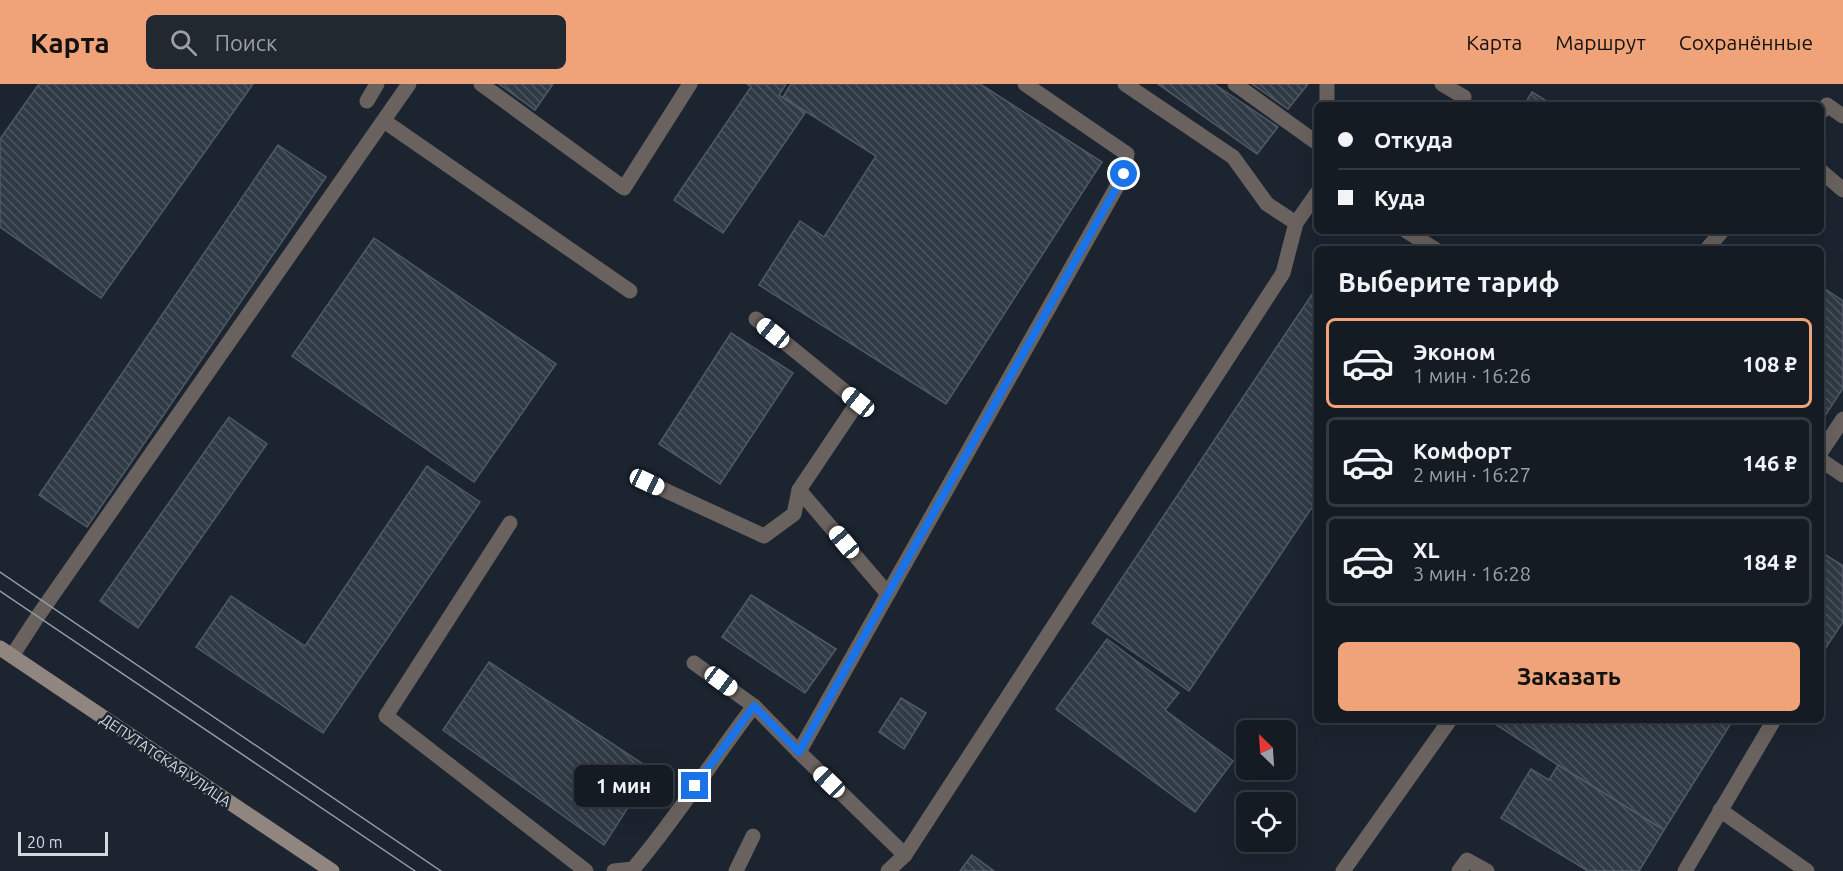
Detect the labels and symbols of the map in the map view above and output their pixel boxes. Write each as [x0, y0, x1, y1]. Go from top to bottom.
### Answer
route start [1110, 160, 1137, 187]
car [753, 315, 793, 351]
car [838, 384, 878, 420]
car [627, 466, 667, 498]
car [826, 522, 862, 562]
car [701, 663, 741, 699]
street label: ДЕПУТАТСКАЯ УЛИЦА [98, 710, 235, 810]
north arrow [1236, 720, 1296, 780]
car [810, 763, 848, 801]
callout: 1 мин [575, 765, 674, 807]
route end [681, 772, 708, 799]
scale bar [18, 829, 108, 856]

